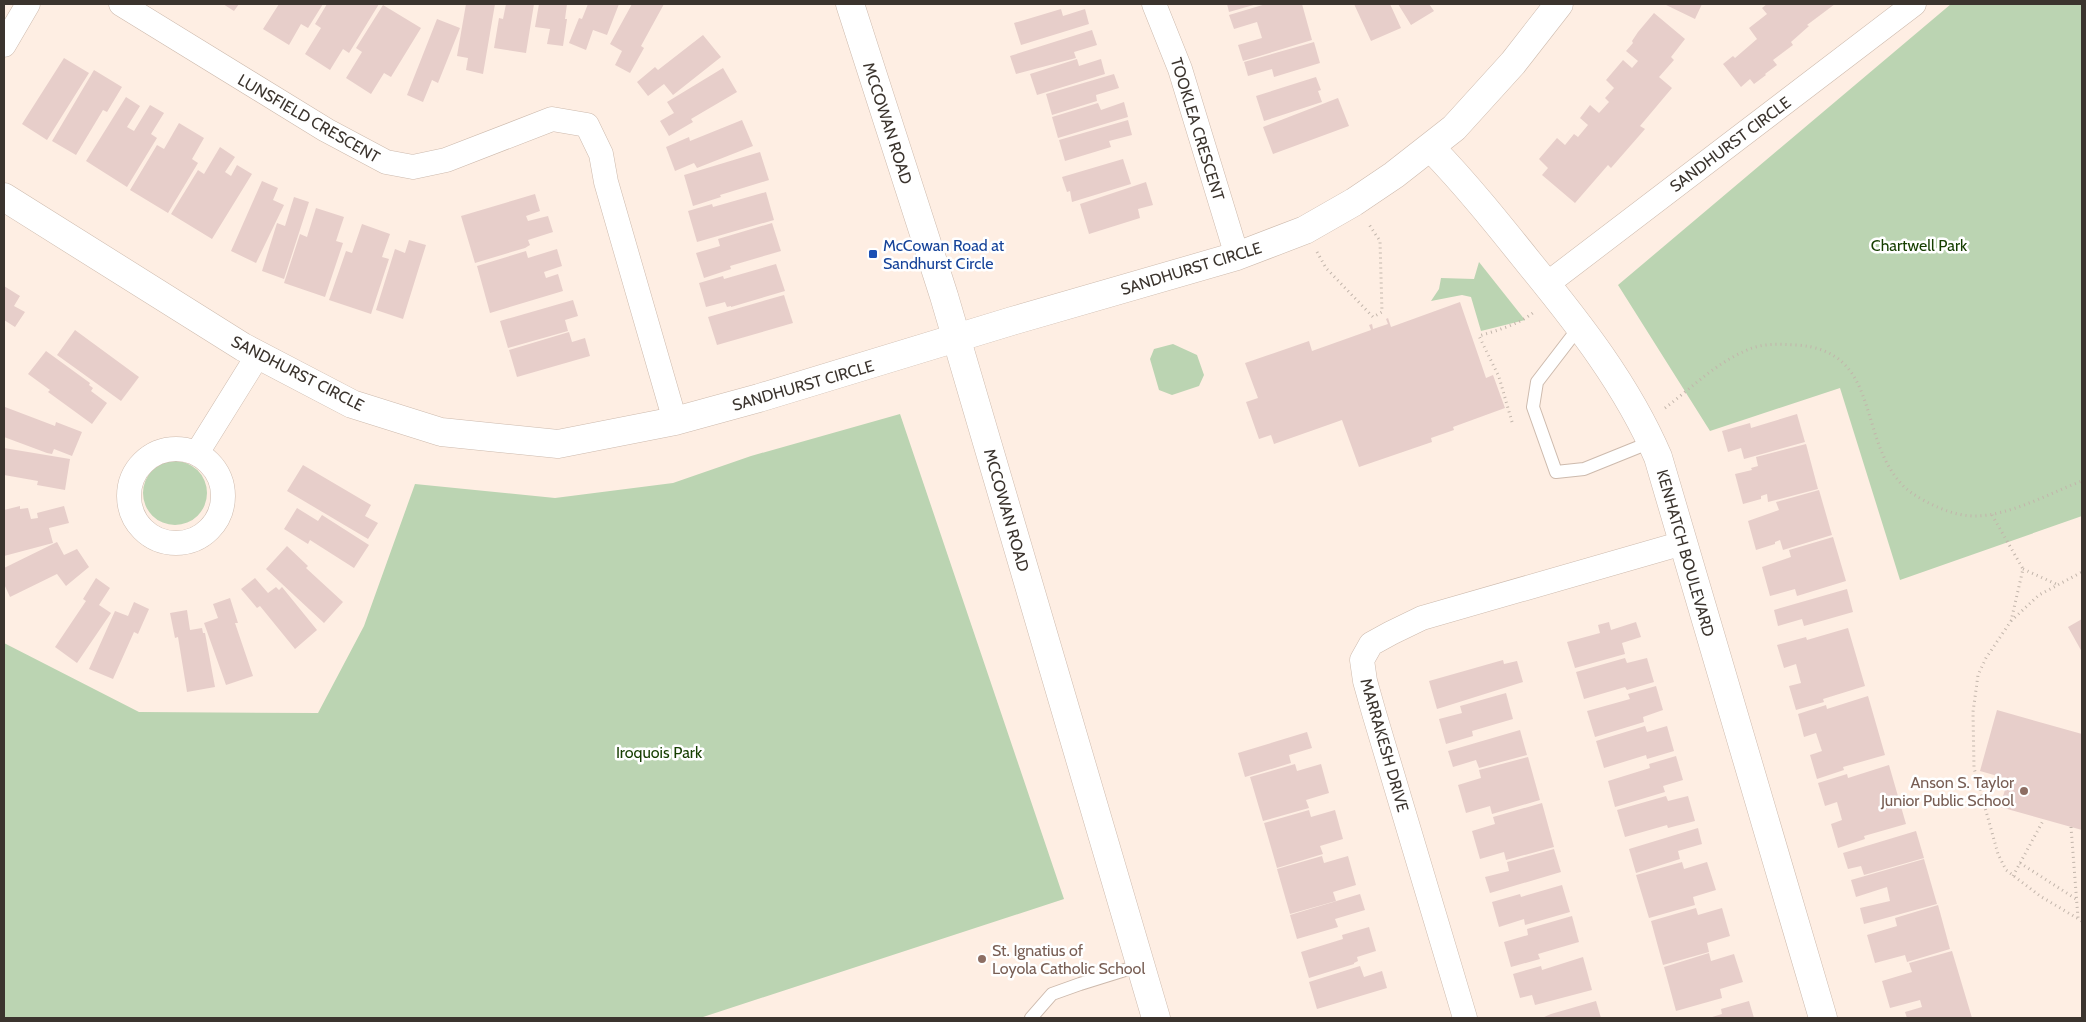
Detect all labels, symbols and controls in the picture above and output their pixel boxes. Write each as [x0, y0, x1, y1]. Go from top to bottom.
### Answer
street label: TOOKLEA CRESCENT [1167, 55, 1228, 203]
street label: MCCOWAN ROAD [859, 60, 916, 186]
street label: LUNSFIELD CRESCENT [234, 70, 383, 167]
street label: SANDHURST CIRCLE [1666, 93, 1795, 196]
place label: McCowan Road at Sandhurst Circle [883, 236, 1005, 273]
park label: Chartwell Park [1871, 236, 1968, 255]
street label: SANDHURST CIRCLE [1118, 238, 1264, 299]
marker: McCowan Road at Sandhurst Circle [867, 248, 879, 260]
street label: SANDHURST CIRCLE [228, 332, 367, 415]
street label: SANDHURST CIRCLE [730, 356, 876, 415]
street label: MCCOWAN ROAD [980, 447, 1033, 574]
street label: KENHATCH BOULEVARD [1653, 467, 1718, 639]
street label: MARRAKESH DRIVE [1356, 676, 1413, 814]
park label: Iroquois Park [616, 743, 703, 762]
place label: Anson S. Taylor Junior Public School [1880, 773, 2015, 810]
marker: Anson S. Taylor Junior Public School [2018, 785, 2030, 797]
place label: St. Ignatius of Loyola Catholic School [992, 941, 1145, 978]
marker: St. Ignatius of Loyola Catholic School [976, 953, 988, 965]

